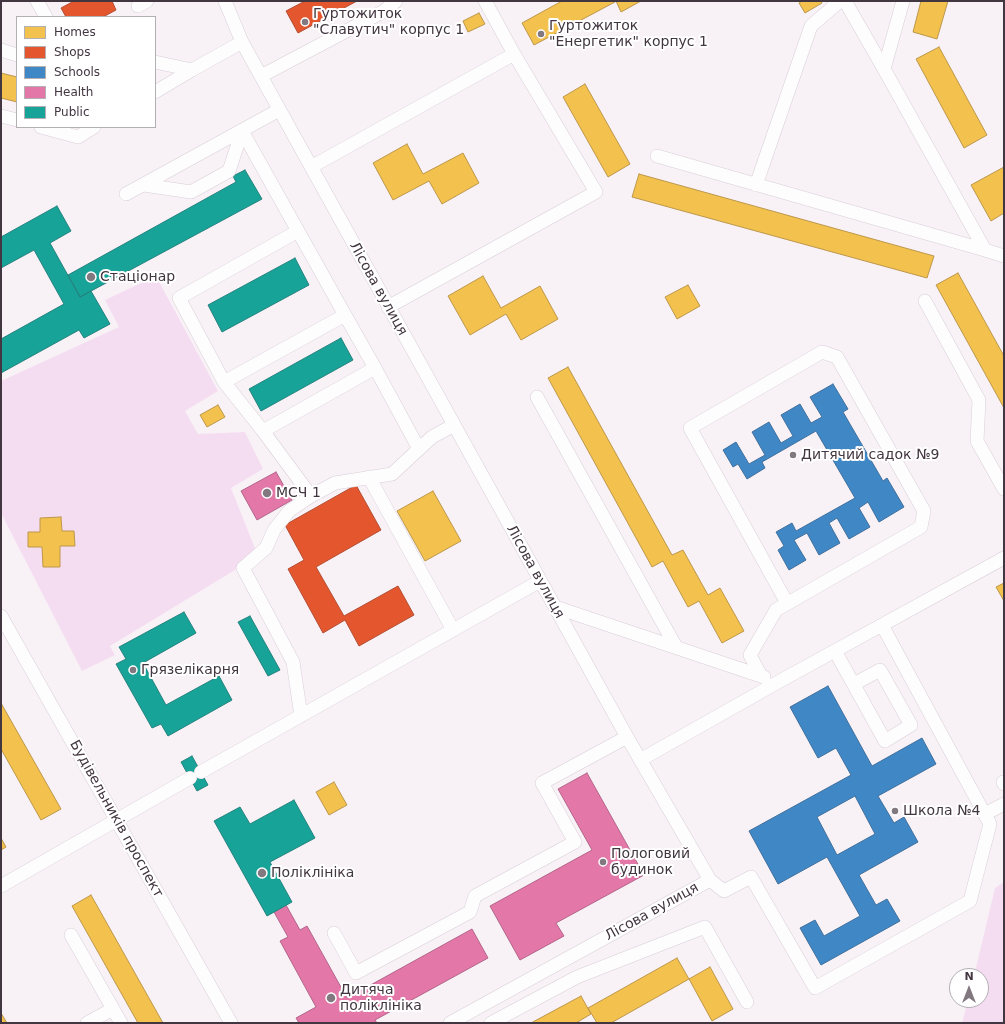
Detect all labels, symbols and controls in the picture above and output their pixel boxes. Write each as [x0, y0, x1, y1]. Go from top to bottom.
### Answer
place label: Гуртожиток "Славутич" корпус 1 [313, 6, 464, 38]
legend [16, 16, 156, 128]
marker: Гуртожиток "Славутич" корпус 1 [300, 17, 310, 27]
place label: Гуртожиток "Енергетик" корпус 1 [549, 18, 708, 50]
text: Homes [54, 25, 96, 39]
marker: Гуртожиток "Енергетик" корпус 1 [536, 29, 546, 39]
text: Shops [54, 45, 90, 59]
text: Schools [54, 65, 100, 79]
text: Health [54, 85, 93, 99]
text: Public [54, 105, 90, 119]
street label: Лісова вулиця [345, 239, 411, 339]
place label: Стаціонар [100, 269, 175, 285]
marker: Стаціонар [85, 271, 97, 283]
place label: Дитячий садок №9 [801, 447, 939, 463]
marker: Дитячий садок №9 [788, 450, 798, 460]
place label: МСЧ 1 [276, 485, 321, 501]
marker: МСЧ 1 [261, 487, 273, 499]
street label: Лісова вулиця [502, 522, 568, 622]
place label: Грязелікарня [141, 662, 239, 678]
marker: Грязелікарня [128, 665, 138, 675]
street label: Будівельників проспект [66, 737, 166, 901]
place label: Школа №4 [903, 803, 980, 819]
marker: Школа №4 [890, 806, 900, 816]
place label: Пологовий будинок [611, 846, 690, 878]
marker: Пологовий будинок [598, 857, 608, 867]
place label: Поліклініка [271, 865, 354, 881]
marker: Поліклініка [256, 867, 268, 879]
street label: Лісова вулиця [602, 879, 702, 945]
north arrow [949, 968, 989, 1008]
text: N [964, 970, 974, 983]
place label: Дитяча поліклініка [340, 982, 422, 1014]
marker: Дитяча поліклініка [325, 992, 337, 1004]

